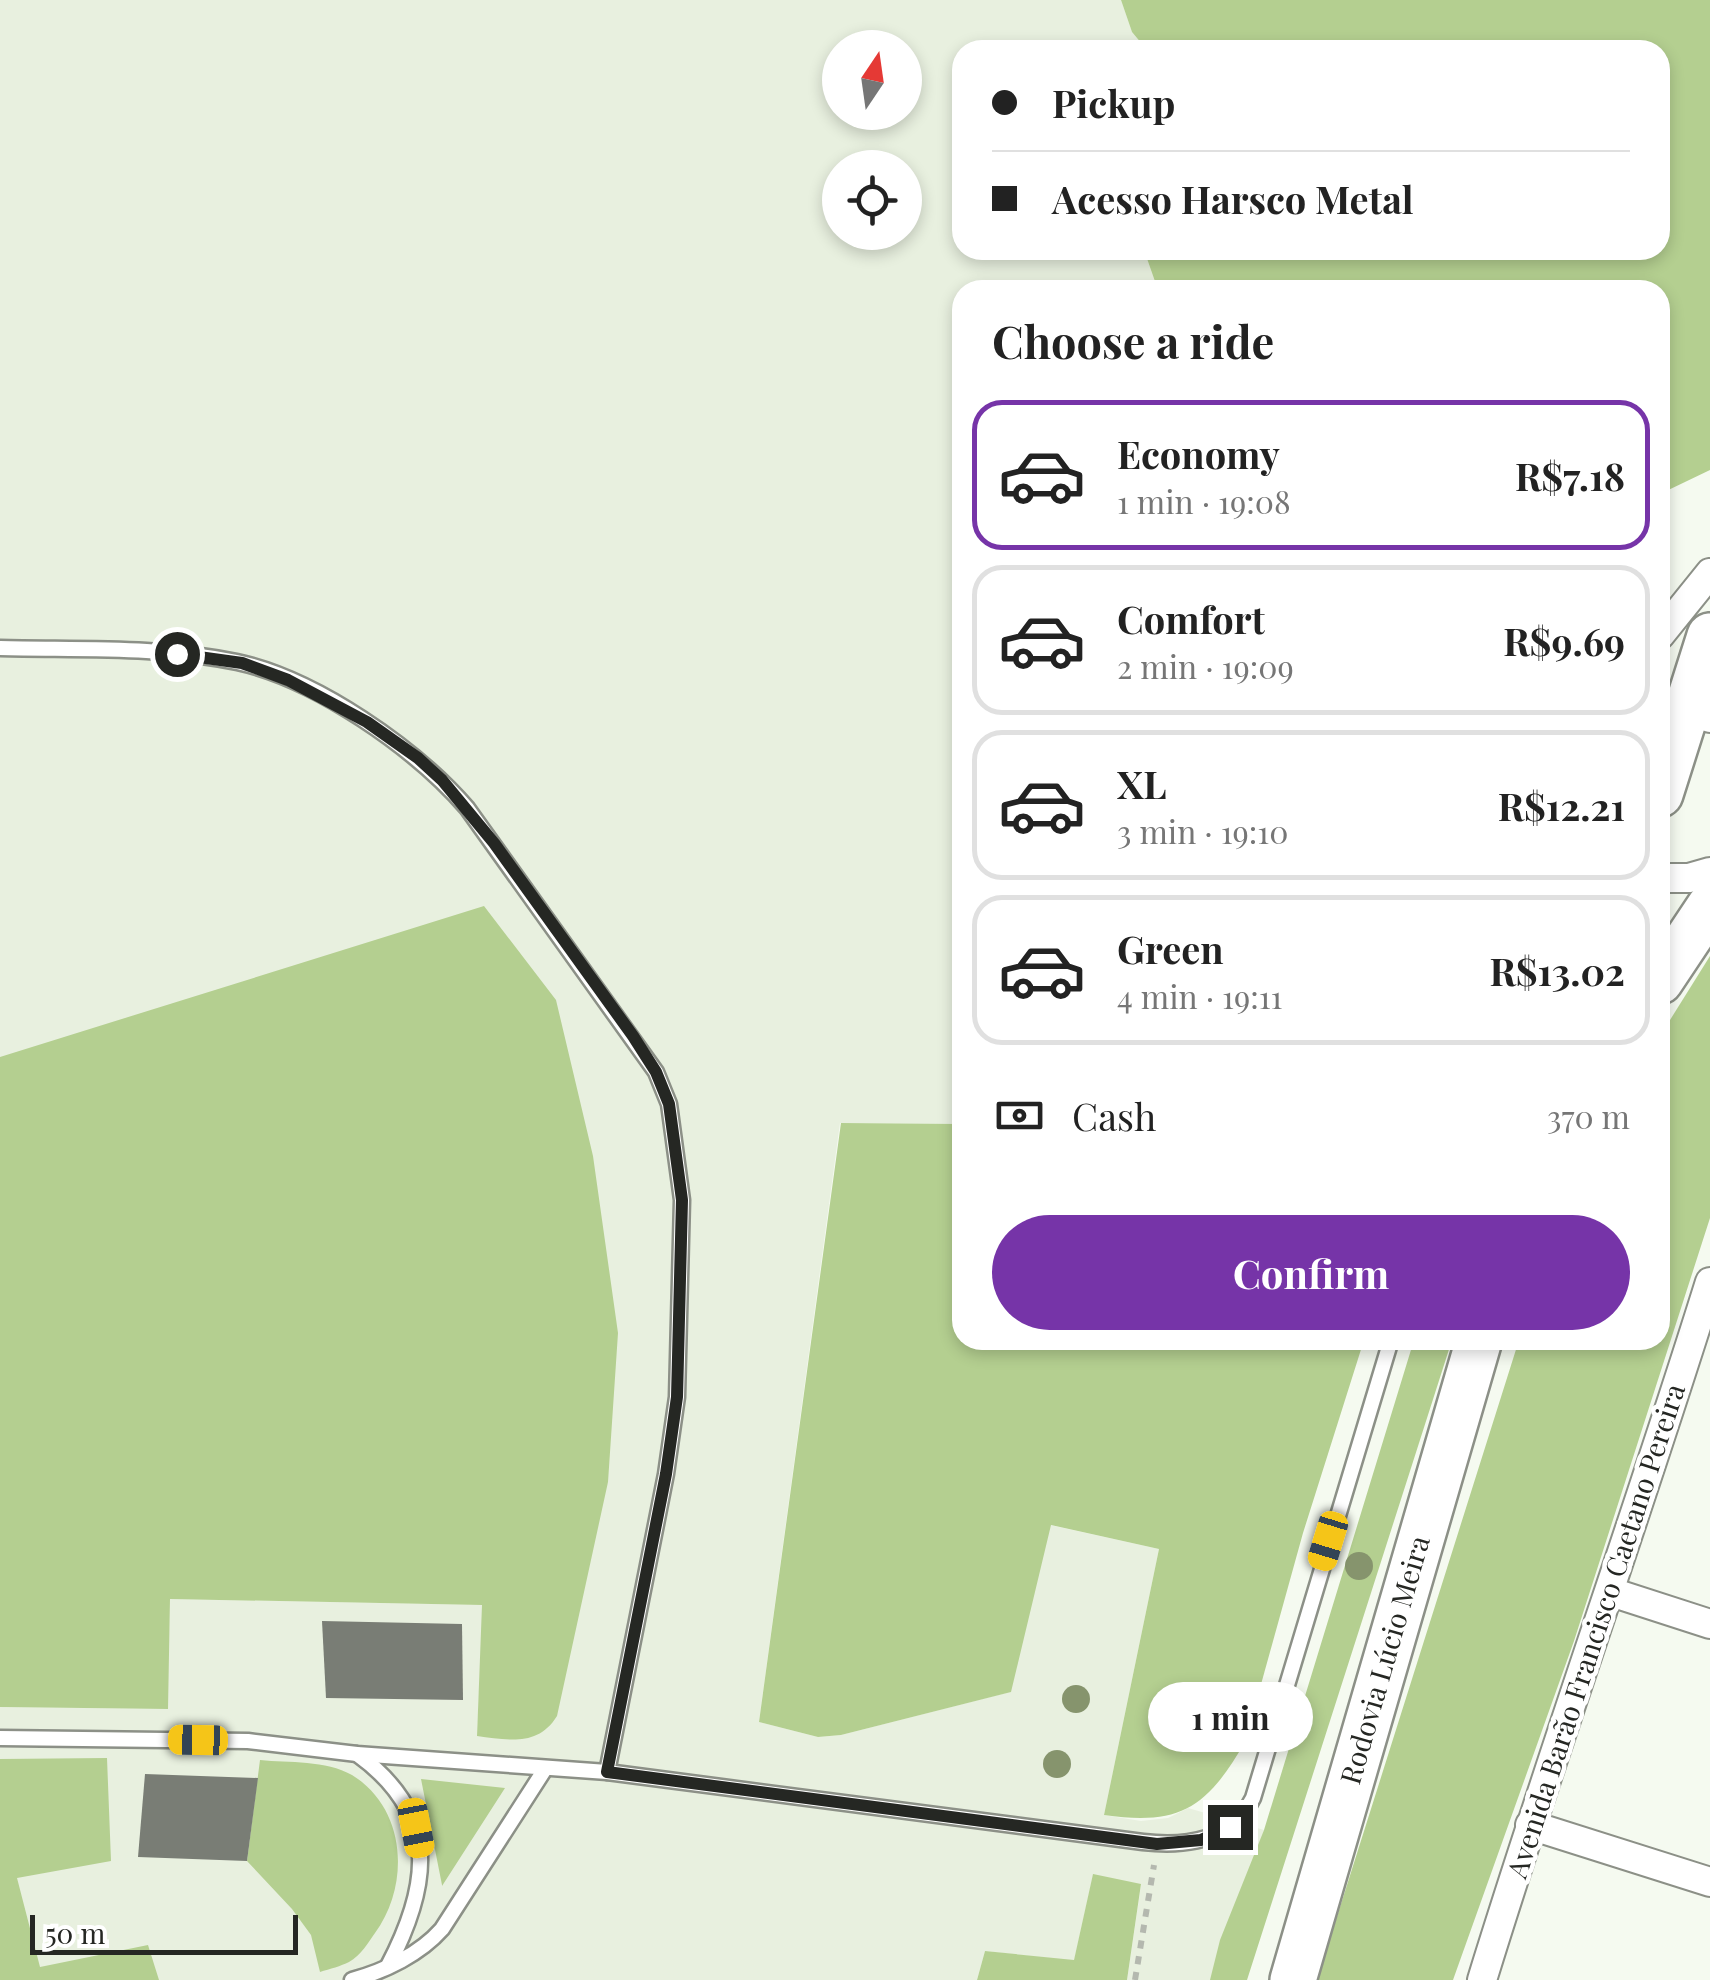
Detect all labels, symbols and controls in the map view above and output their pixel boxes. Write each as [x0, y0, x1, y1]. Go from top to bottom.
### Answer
north arrow [822, 30, 922, 130]
map controls [822, 30, 922, 250]
text: Pickup [1052, 77, 1175, 128]
button: locate [822, 150, 922, 250]
text: Acesso Harsco Metal [1052, 173, 1414, 224]
text: Choose a ride [992, 310, 1274, 370]
text: Economy [1117, 428, 1280, 479]
icon: car [997, 430, 1087, 520]
text: R$7.18 [1515, 450, 1625, 501]
text: 1 min · 19:08 [1117, 479, 1291, 522]
text: Comfort [1117, 593, 1265, 644]
icon: car [997, 595, 1087, 685]
text: R$9.69 [1503, 615, 1625, 666]
route start [155, 632, 200, 677]
text: 2 min · 19:09 [1117, 644, 1294, 687]
text: XL [1117, 758, 1166, 809]
icon: car [997, 760, 1087, 850]
text: R$12.21 [1498, 780, 1625, 831]
text: 3 min · 19:10 [1117, 809, 1288, 852]
text: Green [1117, 923, 1224, 974]
icon: car [997, 925, 1087, 1015]
text: R$13.02 [1489, 945, 1625, 996]
text: 4 min · 19:11 [1117, 974, 1282, 1017]
icon: cash [992, 1088, 1047, 1143]
text: Cash [1072, 1090, 1156, 1141]
text: 370 m [1547, 1094, 1630, 1137]
button: Confirm [992, 1215, 1630, 1330]
street label: Avenida Barão Francisco Caetano Pereira [1497, 1379, 1692, 1883]
car [1305, 1508, 1351, 1574]
street label: Rodovia Lúcio Meira [1330, 1531, 1437, 1788]
callout: 1 min [1148, 1682, 1312, 1752]
text: 1 min [1191, 1695, 1270, 1738]
car [168, 1724, 228, 1756]
car [396, 1796, 436, 1860]
route end [1208, 1805, 1253, 1850]
scale bar [30, 1910, 298, 1954]
text: 50 m [45, 1914, 105, 1951]

